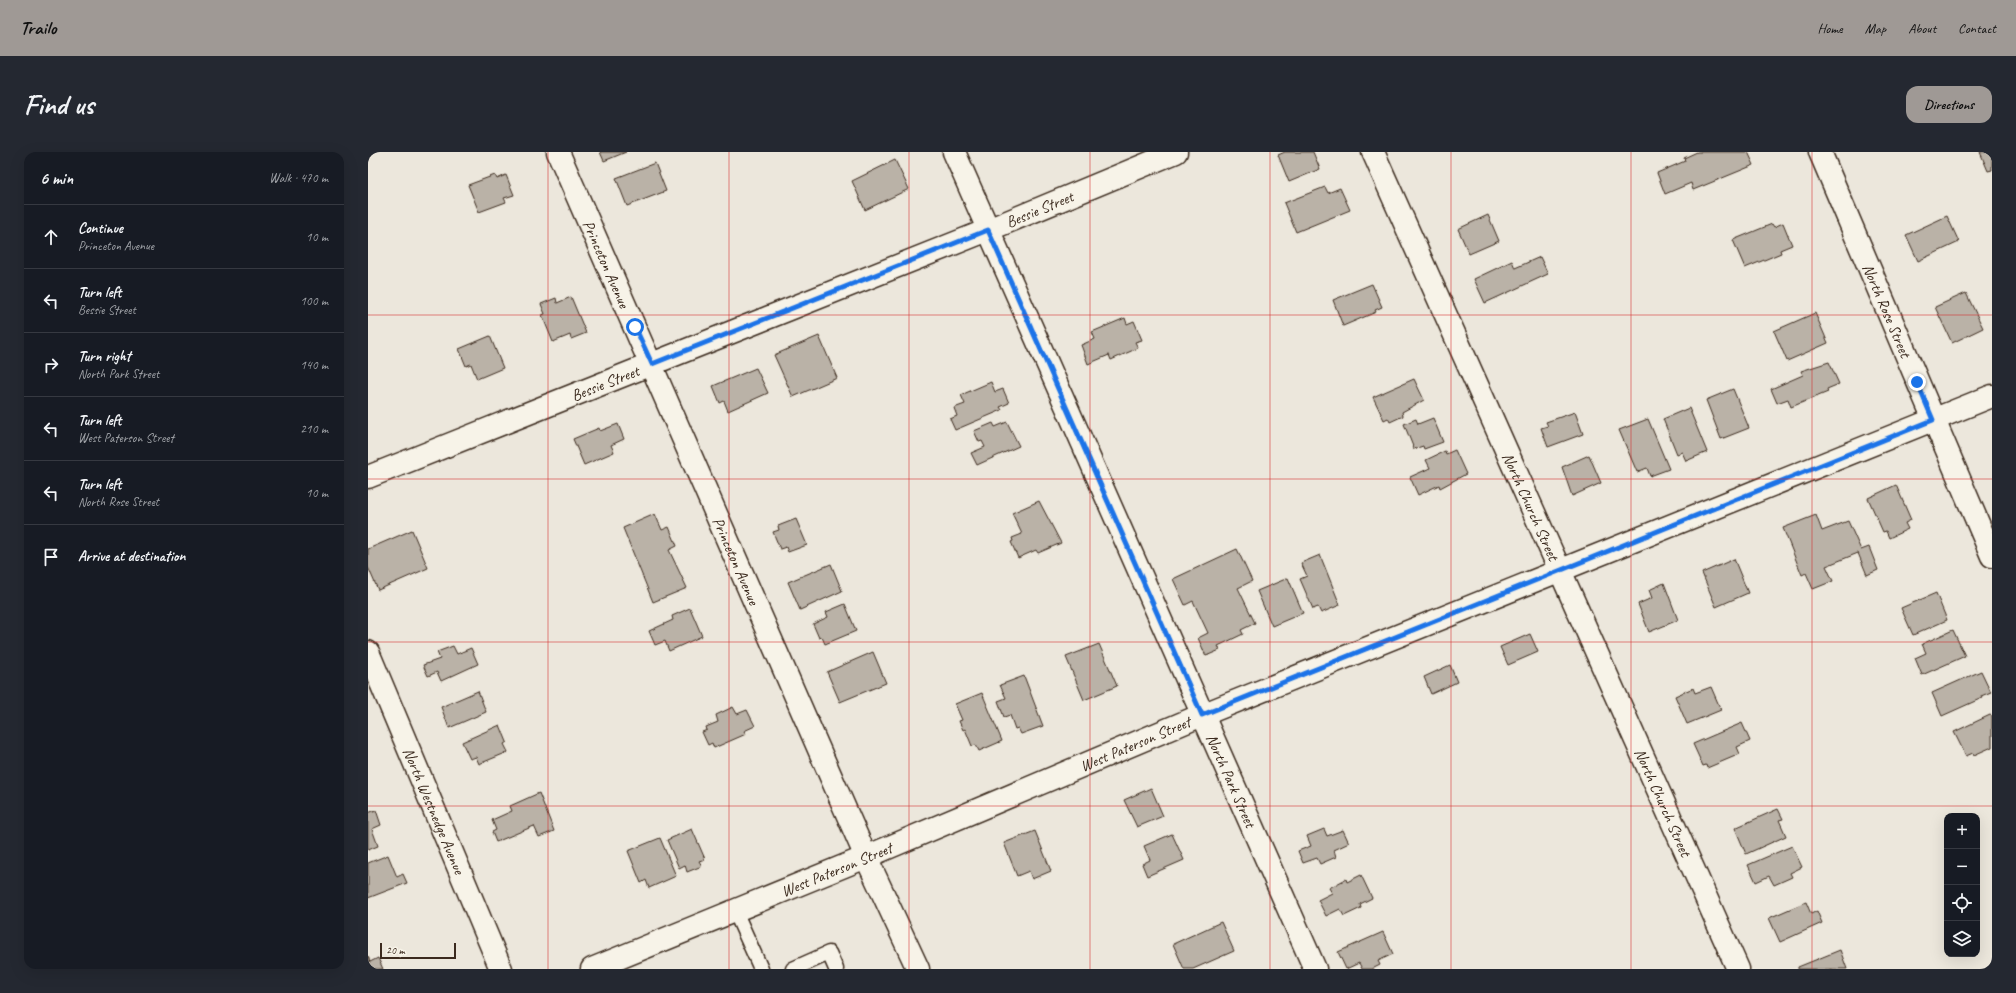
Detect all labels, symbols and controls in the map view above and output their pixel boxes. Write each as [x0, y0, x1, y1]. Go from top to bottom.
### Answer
text: Trailo [20, 16, 56, 40]
text: Home [1817, 20, 1843, 37]
text: Map [1865, 20, 1886, 37]
text: About [1908, 20, 1936, 37]
text: Contact [1958, 20, 1996, 37]
button: Directions [1906, 86, 1992, 123]
text: Find us [24, 87, 94, 122]
text: 6 min [40, 168, 73, 189]
text: Walk · 470 m [269, 170, 328, 186]
street label: Bessie Street [1003, 186, 1078, 232]
street label: Princeton Avenue [578, 217, 635, 313]
text: Continue [78, 219, 123, 238]
icon: ahead [40, 226, 62, 248]
text: 10 m [306, 229, 328, 245]
text: Princeton Avenue [78, 238, 154, 254]
street label: North Rose Street [1858, 261, 1916, 362]
text: Turn left [78, 283, 121, 302]
icon: left [40, 290, 62, 312]
text: 100 m [300, 293, 328, 309]
text: Bessie Street [78, 302, 136, 318]
route start [626, 318, 644, 336]
text: Turn right [78, 347, 131, 366]
icon: right [40, 354, 62, 376]
text: 140 m [300, 357, 328, 373]
street label: Bessie Street [569, 360, 644, 406]
text: North Park Street [78, 366, 159, 382]
route end [1908, 373, 1926, 391]
text: Turn left [78, 411, 121, 430]
icon: left [40, 418, 62, 440]
text: 210 m [300, 421, 328, 437]
text: West Paterson Street [78, 430, 174, 446]
street label: North Church Street [1498, 450, 1564, 565]
text: Turn left [78, 475, 121, 494]
icon: left [40, 482, 62, 504]
text: 10 m [306, 485, 328, 501]
text: North Rose Street [78, 494, 159, 510]
street label: Princeton Avenue [708, 514, 764, 610]
icon: arrive [40, 546, 62, 568]
text: Arrive at destination [78, 547, 185, 566]
street label: West Paterson Street [1077, 711, 1196, 776]
street label: North Park Street [1201, 731, 1261, 832]
street label: North Westnedge Avenue [398, 745, 470, 879]
street label: North Church Street [1630, 745, 1696, 861]
map controls [1944, 813, 1980, 957]
button: + [1944, 813, 1980, 849]
street label: West Paterson Street [778, 837, 898, 902]
button: − [1944, 849, 1980, 885]
button: locate [1944, 885, 1980, 921]
button: layers [1944, 921, 1980, 957]
scale bar [380, 941, 456, 960]
text: 20 m [386, 943, 405, 957]

